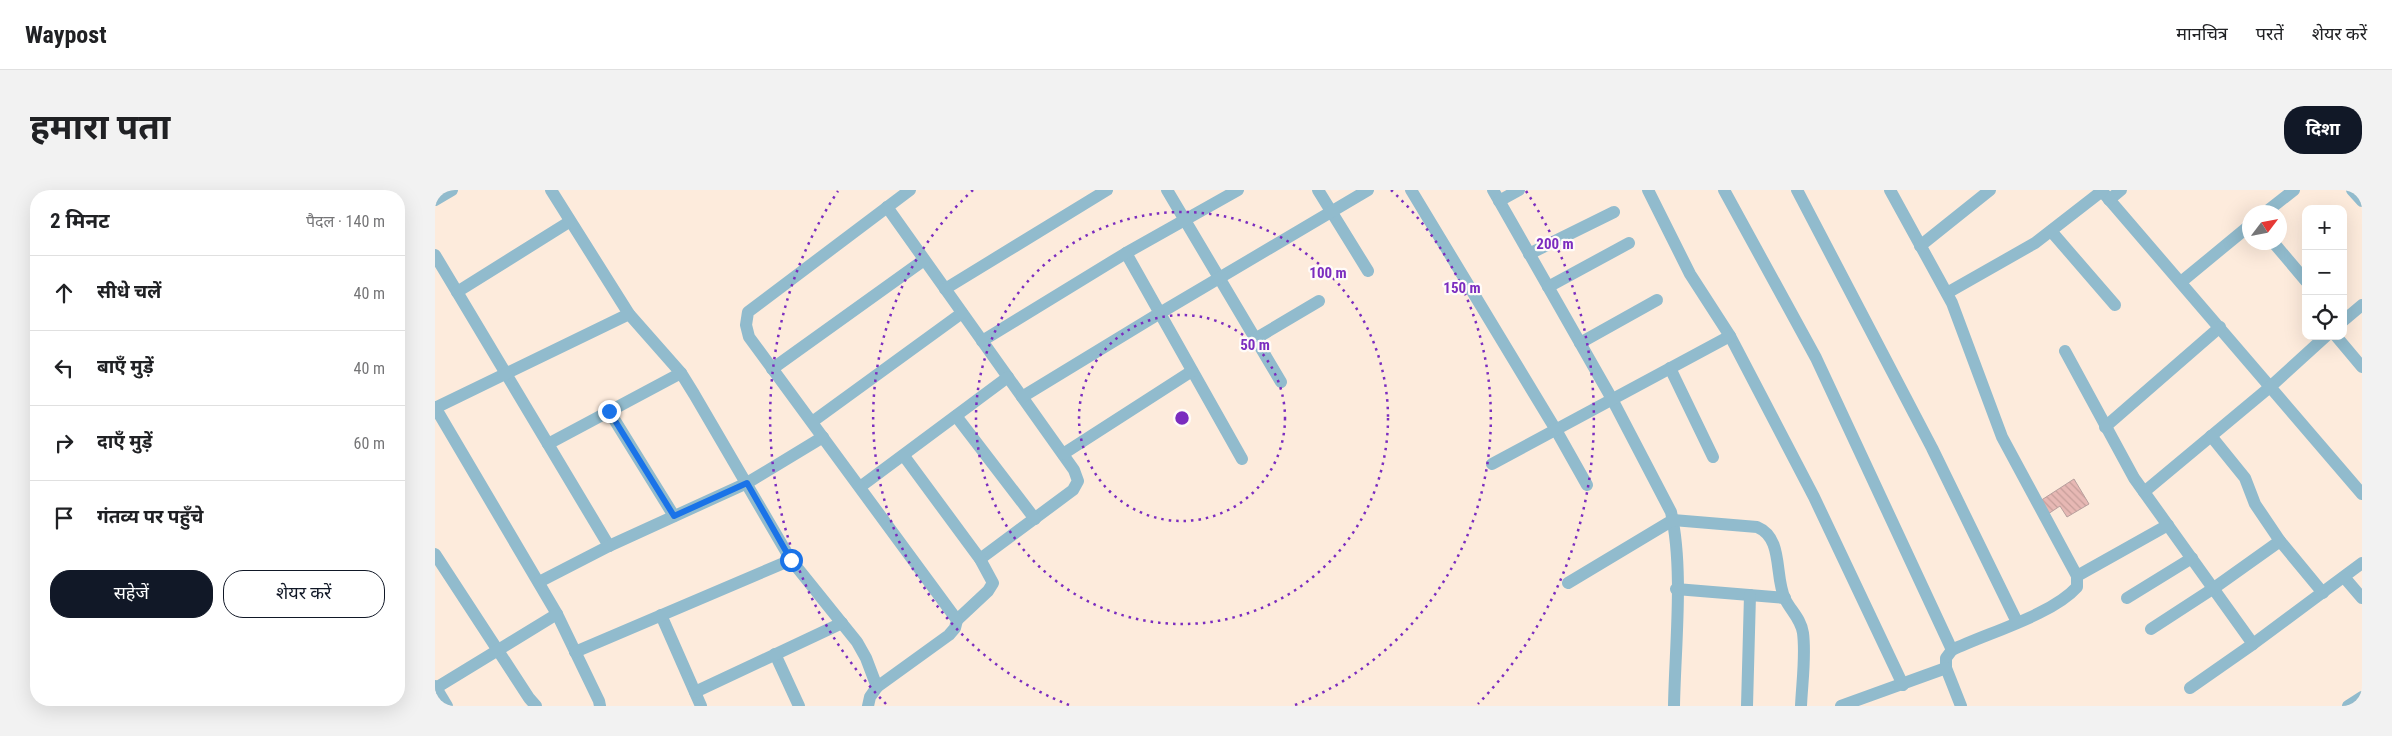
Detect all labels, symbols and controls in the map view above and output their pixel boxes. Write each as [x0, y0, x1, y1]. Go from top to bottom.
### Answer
text: Waypost [25, 21, 107, 49]
text: मानचित्र [2176, 23, 2228, 44]
text: परतें [2256, 23, 2284, 44]
text: शेयर करें [2312, 23, 2367, 44]
button: दिशा [2284, 106, 2362, 154]
text: हमारा पता [30, 107, 170, 148]
north arrow [2242, 205, 2287, 250]
map controls [2302, 205, 2347, 340]
button: + [2302, 205, 2347, 250]
text: 2 मिनट [50, 209, 110, 233]
text: पैदल · 140 m [306, 212, 385, 231]
text: 200 m [1536, 235, 1574, 253]
button: − [2302, 250, 2347, 295]
text: 100 m [1309, 264, 1347, 282]
icon: ahead [50, 279, 78, 307]
text: 150 m [1443, 279, 1481, 297]
text: सीधे चलें [97, 280, 161, 303]
text: 40 m [353, 284, 385, 303]
button: locate [2302, 295, 2347, 340]
text: 50 m [1240, 336, 1270, 354]
icon: left [50, 354, 78, 382]
text: बाएँ मुड़ें [97, 355, 153, 378]
text: 40 m [353, 359, 385, 378]
route end [598, 400, 621, 423]
centre of rings [1173, 409, 1191, 427]
icon: right [50, 429, 78, 457]
text: दाएँ मुड़ें [97, 430, 152, 453]
text: 60 m [353, 434, 385, 453]
icon: arrive [50, 504, 78, 532]
text: गंतव्य पर पहुँचे [97, 505, 203, 528]
route start [780, 549, 803, 572]
button: सहेजें [50, 570, 213, 618]
button: शेयर करें [223, 570, 385, 618]

